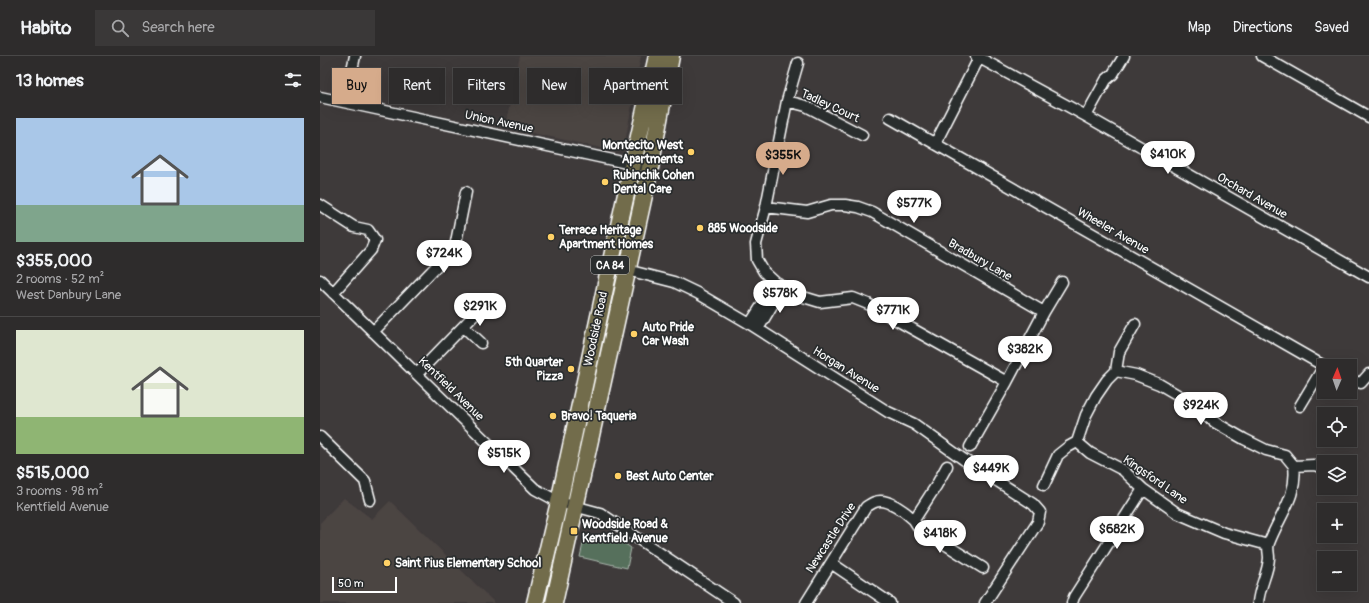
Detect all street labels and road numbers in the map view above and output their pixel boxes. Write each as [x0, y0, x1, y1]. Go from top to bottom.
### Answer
street label: Tadley Court [798, 86, 862, 126]
street label: Union Avenue [463, 107, 535, 137]
street label: Orchard Avenue [1214, 170, 1290, 222]
street label: Wheeler Avenue [1074, 204, 1152, 258]
street label: Bradbury Lane [945, 236, 1015, 284]
road number: CA 84 [591, 256, 629, 274]
street label: Woodside Road [581, 290, 611, 368]
street label: Horgan Avenue [810, 344, 882, 397]
street label: Kentfield Avenue [415, 354, 487, 424]
street label: Kingsford Lane [1120, 452, 1190, 508]
street label: Newcastle Drive [803, 500, 859, 576]

